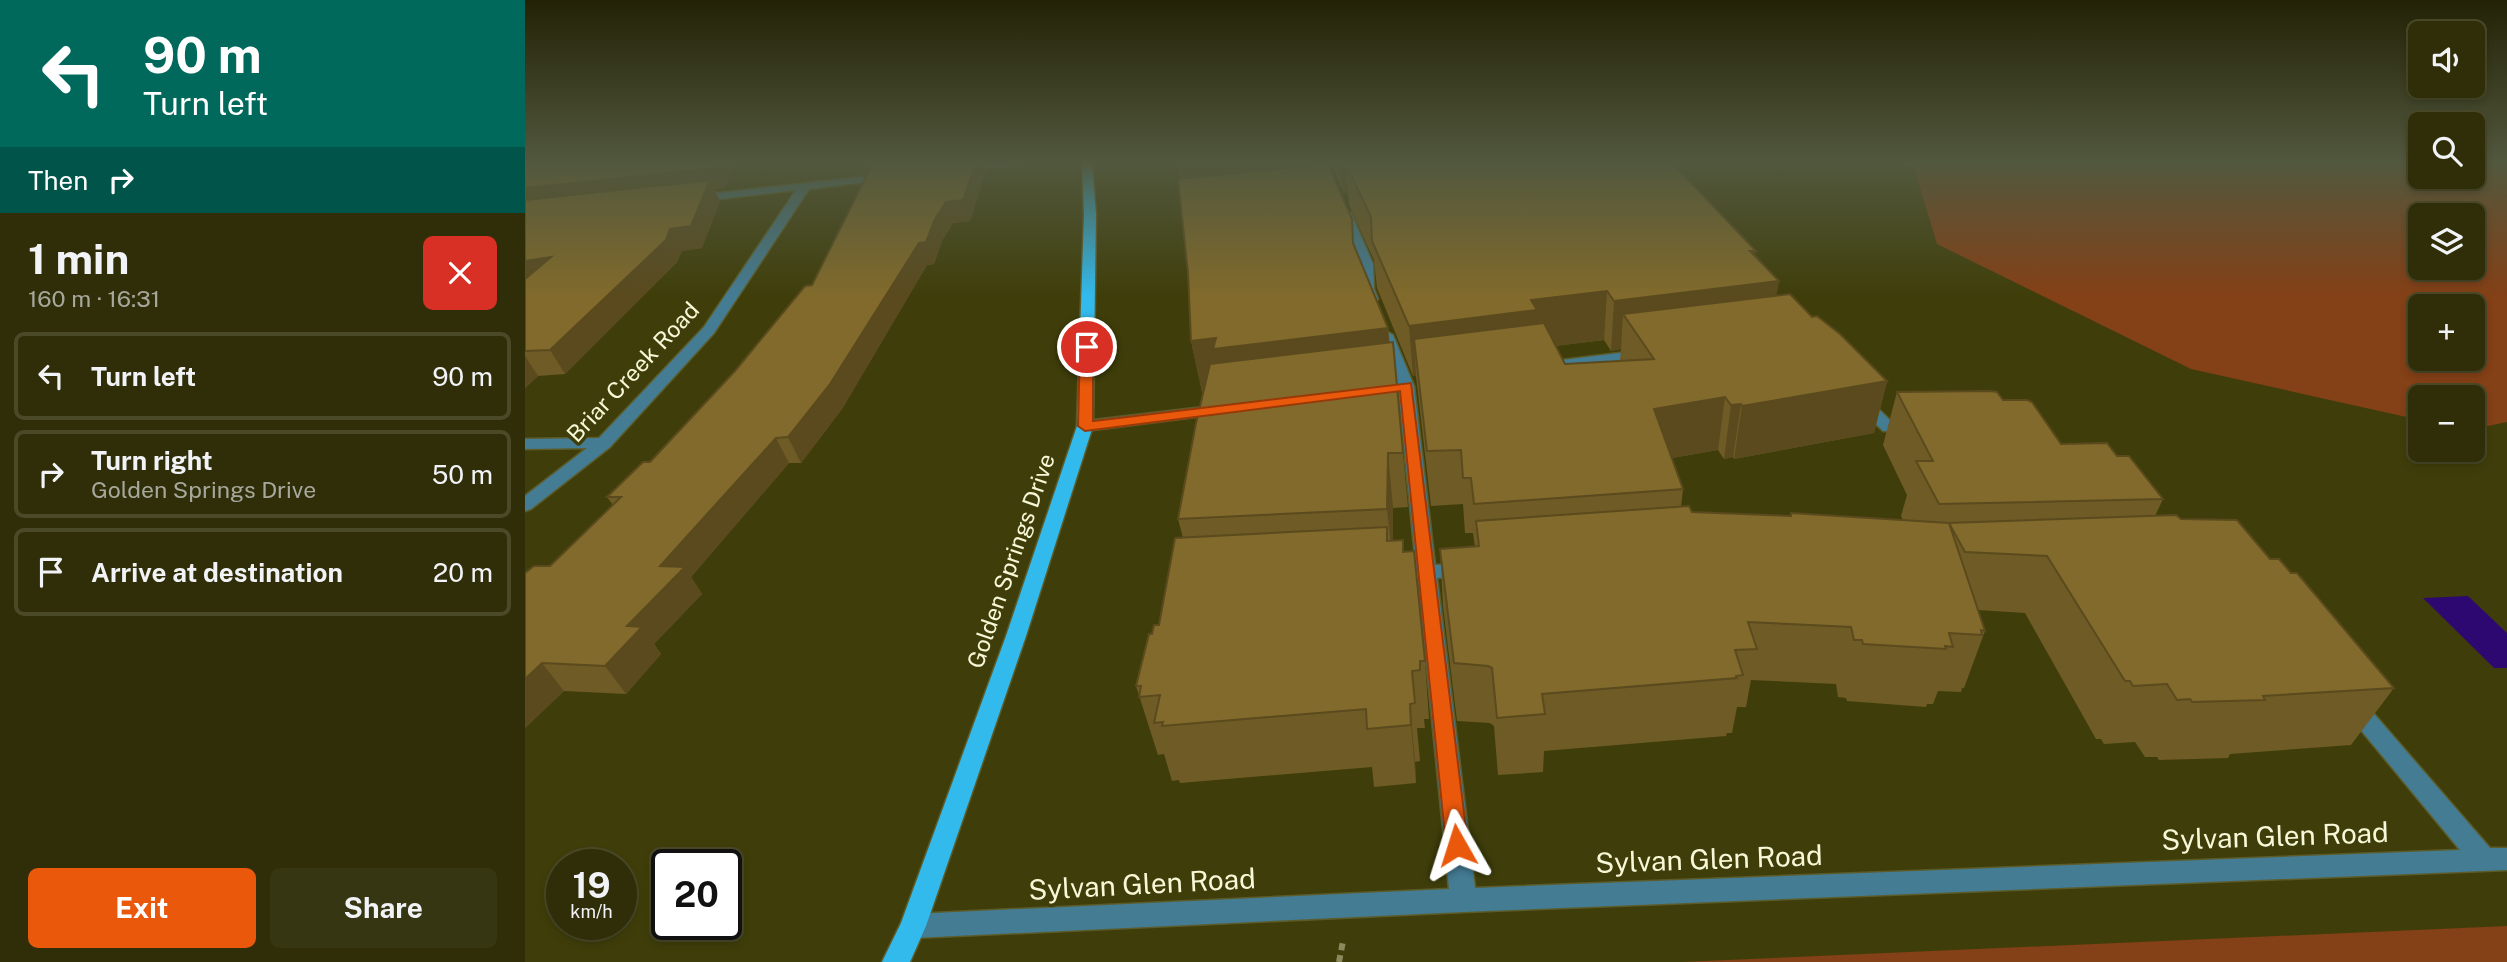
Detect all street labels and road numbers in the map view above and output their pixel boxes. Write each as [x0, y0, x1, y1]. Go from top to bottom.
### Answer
street label: Briar Creek Road [561, 296, 704, 447]
street label: Golden Springs Drive [961, 450, 1060, 672]
street label: Sylvan Glen Road [2161, 815, 2389, 856]
street label: Sylvan Glen Road [1595, 838, 1823, 879]
street label: Sylvan Glen Road [1028, 861, 1256, 906]

